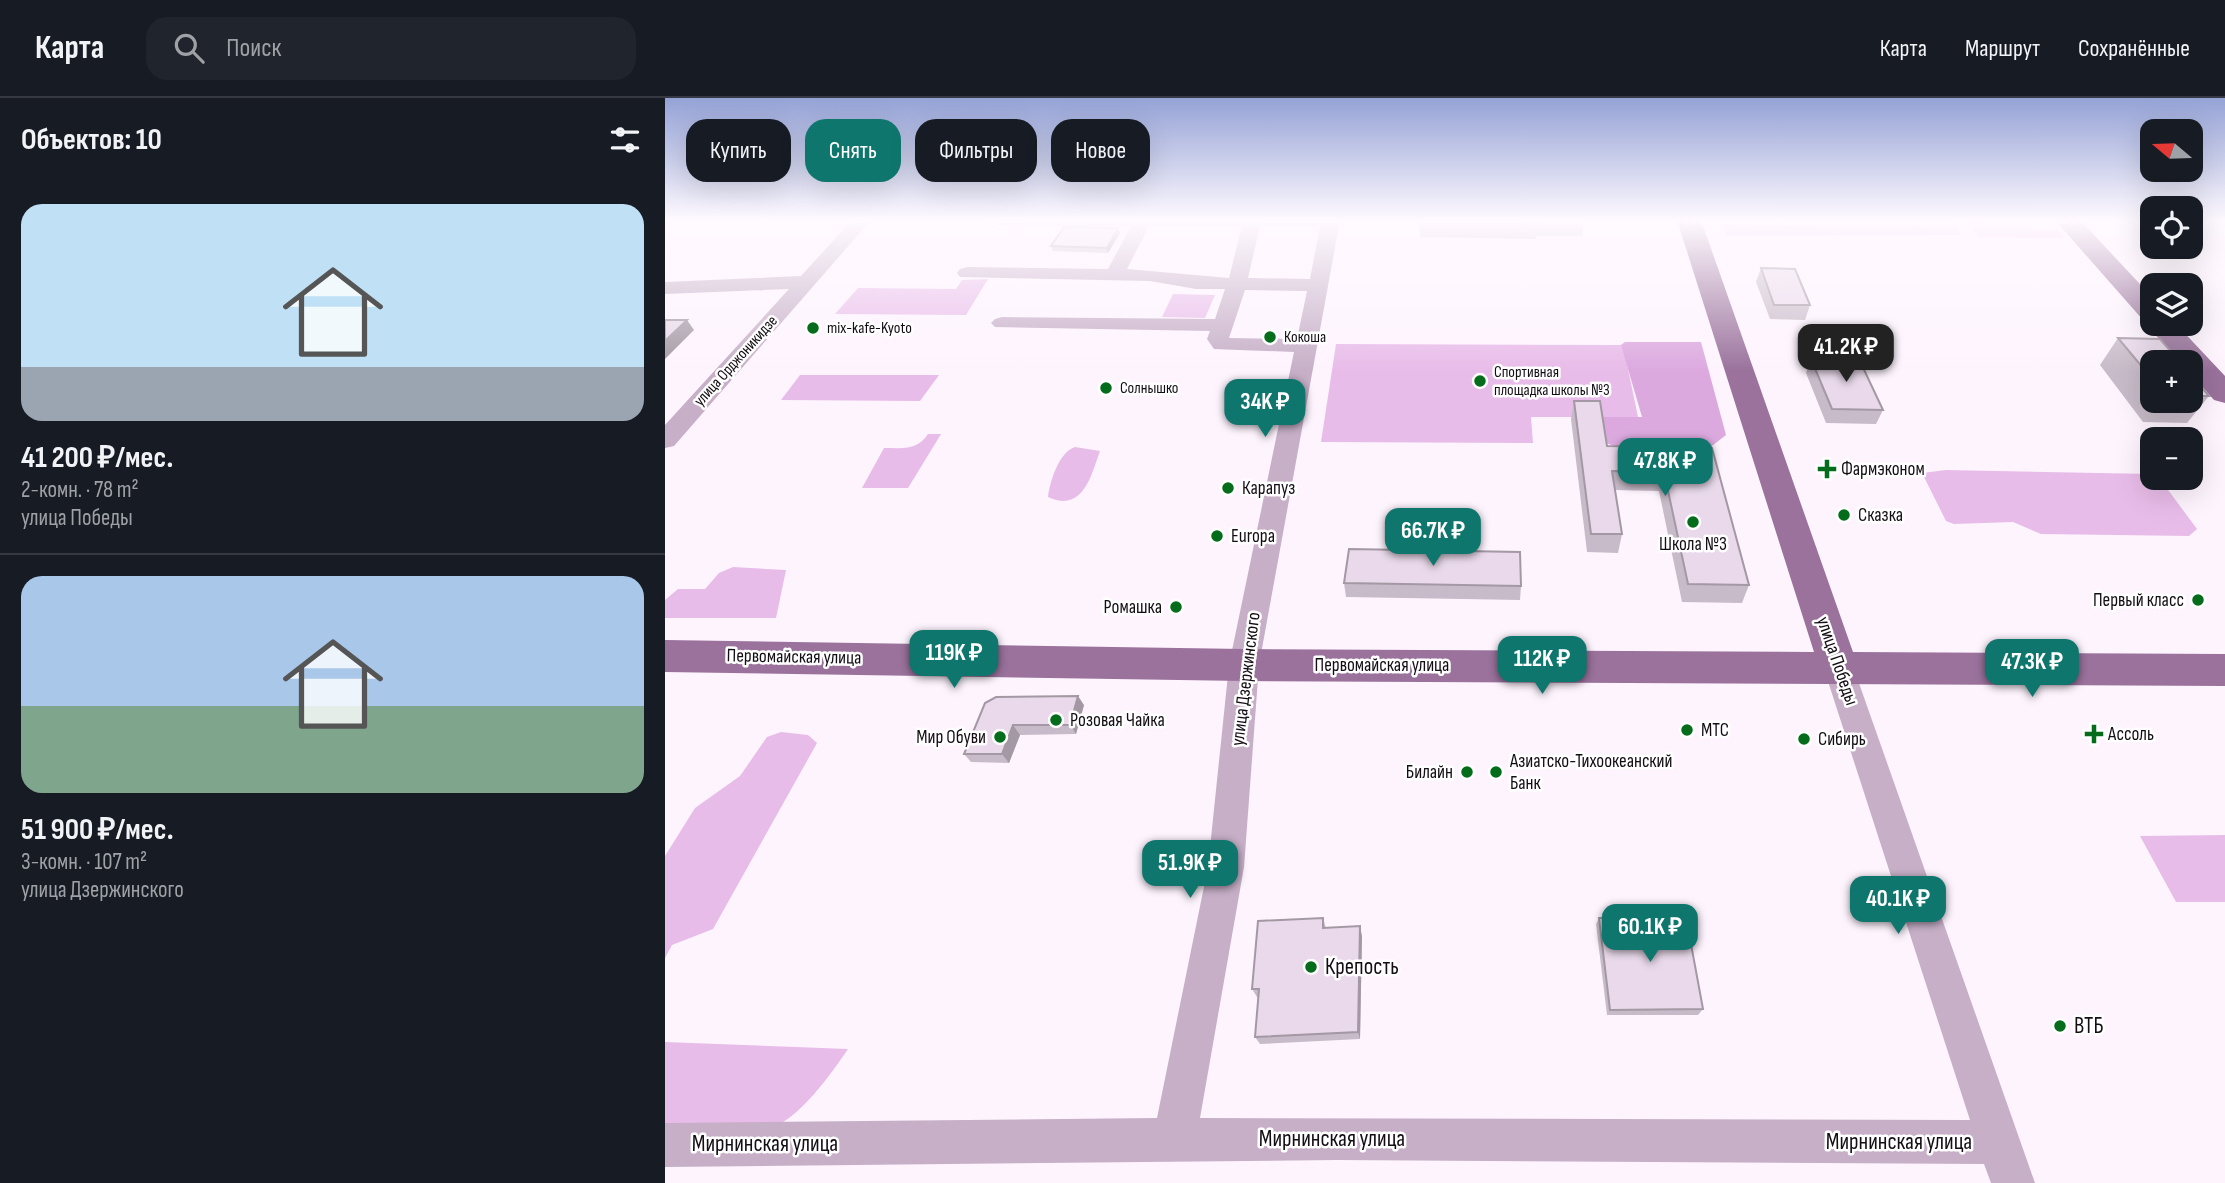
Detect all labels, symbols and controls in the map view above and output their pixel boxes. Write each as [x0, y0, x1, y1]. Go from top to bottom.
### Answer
search box [146, 17, 636, 80]
text: Карта [35, 28, 104, 68]
icon: search [170, 29, 208, 67]
text: Поиск [226, 33, 281, 64]
text: Карта [1880, 34, 1927, 63]
text: Маршрут [1965, 34, 2040, 63]
text: Сохранённые [2078, 34, 2190, 63]
chip: Купить [686, 119, 791, 182]
chip: Снять [805, 119, 901, 182]
chip: Фильтры [915, 119, 1037, 182]
chip: Новое [1051, 119, 1150, 182]
north arrow [2140, 119, 2203, 182]
map controls [2140, 119, 2203, 490]
icon: filters [606, 121, 644, 159]
text: Объектов: 10 [21, 122, 162, 158]
button: locate [2140, 196, 2203, 259]
icon: home [270, 249, 396, 375]
button: layers [2140, 273, 2203, 336]
street label: улица Орджоникидзе [690, 312, 782, 410]
place label: mix-kafe-Kyoto [827, 319, 912, 338]
marker: mix-kafe-Kyoto [805, 320, 821, 336]
pin: 41.2K ₽ [1781, 324, 1911, 384]
place label: Кокоша [1284, 328, 1326, 347]
marker: Кокоша [1262, 329, 1278, 345]
text: 41.2K ₽ [1814, 333, 1878, 361]
button: + [2140, 350, 2203, 413]
place label: Спортивная площадка школы №3 [1494, 363, 1610, 400]
marker: Спортивная площадка школы №3 [1472, 373, 1488, 389]
place label: Солнышко [1120, 379, 1178, 398]
marker: Солнышко [1098, 380, 1114, 396]
pin: 34K ₽ [1216, 380, 1314, 439]
text: 34K ₽ [1240, 388, 1290, 416]
button: − [2140, 427, 2203, 490]
pin: 47.8K ₽ [1600, 438, 1730, 498]
text: 41 200 ₽/мес. [21, 440, 173, 476]
text: 47.8K ₽ [1634, 447, 1696, 475]
place label: Фармэконом [1841, 458, 1925, 481]
marker: Фармэконом [1819, 461, 1835, 477]
text: 2-комн. · 78 m² [21, 476, 139, 504]
place label: Карапуз [1242, 477, 1295, 500]
marker: Карапуз [1220, 480, 1236, 496]
text: улица Победы [21, 504, 133, 532]
place label: Сказка [1858, 504, 1903, 527]
marker: Сказка [1836, 507, 1852, 523]
pin: 66.7K ₽ [1368, 508, 1498, 568]
marker: Школа №3 [1685, 514, 1701, 530]
text: 66.7K ₽ [1401, 517, 1465, 545]
place label: Europa [1231, 525, 1275, 548]
marker: Europa [1209, 528, 1225, 544]
place label: Школа №3 [1659, 533, 1727, 556]
place label: Первый класс [2093, 589, 2184, 612]
marker: Первый класс [2190, 592, 2206, 608]
place label: Ромашка [1104, 596, 1162, 619]
marker: Ромашка [1168, 599, 1184, 615]
street label: улица Дзержинского [1226, 611, 1266, 747]
street label: улица Победы [1811, 614, 1863, 708]
icon: home [270, 621, 396, 747]
pin: 119K ₽ [897, 630, 1011, 690]
pin: 112K ₽ [1485, 636, 1599, 696]
text: 119K ₽ [925, 639, 983, 667]
pin: 47.3K ₽ [1967, 640, 2097, 699]
street label: Первомайская улица [726, 644, 862, 670]
text: 112K ₽ [1514, 645, 1570, 673]
text: 47.3K ₽ [2001, 648, 2063, 676]
street label: Первомайская улица [1315, 654, 1449, 677]
place label: Розовая Чайка [1070, 709, 1165, 732]
marker: Розовая Чайка [1048, 712, 1064, 728]
place label: МТС [1701, 719, 1729, 742]
marker: МТС [1679, 722, 1695, 738]
place label: Ассоль [2107, 723, 2154, 746]
place label: Мир Обуви [916, 726, 986, 749]
marker: Ассоль [2086, 726, 2102, 742]
place label: Сибирь [1818, 728, 1866, 751]
marker: Мир Обуви [992, 729, 1008, 745]
marker: Сибирь [1796, 731, 1812, 747]
place label: Азиатско-Тихоокеанский Банк [1509, 750, 1672, 795]
place label: Билайн [1406, 761, 1453, 784]
marker: Билайн [1459, 764, 1475, 780]
marker: Азиатско-Тихоокеанский Банк [1488, 764, 1504, 780]
text: 51 900 ₽/мес. [21, 812, 174, 848]
pin: 51.9K ₽ [1125, 840, 1255, 900]
text: 3-комн. · 107 m² [21, 848, 147, 876]
text: 51.9K ₽ [1158, 849, 1222, 877]
text: улица Дзержинского [21, 876, 184, 904]
pin: 40.1K ₽ [1833, 876, 1963, 936]
text: 40.1K ₽ [1866, 885, 1930, 913]
pin: 60.1K ₽ [1585, 904, 1715, 964]
text: 60.1K ₽ [1618, 913, 1682, 941]
place label: Крепость [1325, 953, 1399, 981]
marker: Крепость [1303, 959, 1319, 975]
place label: ВТБ [2074, 1012, 2104, 1040]
marker: ВТБ [2052, 1018, 2068, 1034]
street label: Мирнинская улица [1259, 1125, 1405, 1153]
street label: Мирнинская улица [1826, 1128, 1972, 1156]
street label: Мирнинская улица [692, 1130, 838, 1158]

